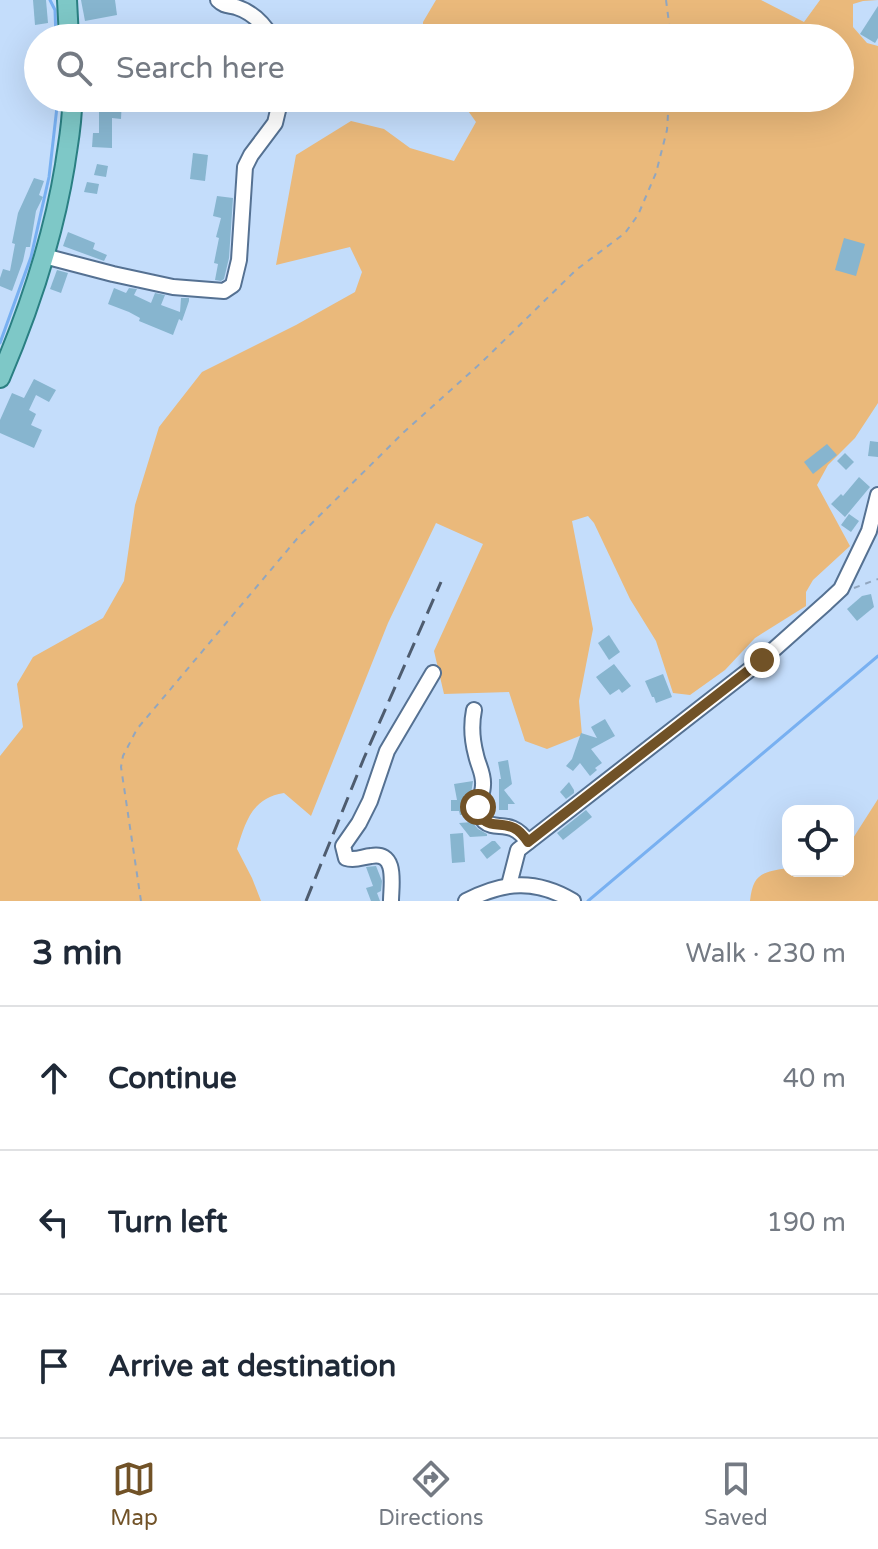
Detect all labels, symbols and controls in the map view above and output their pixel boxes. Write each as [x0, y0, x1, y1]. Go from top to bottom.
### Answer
search box [24, 24, 854, 112]
icon: search [52, 46, 96, 90]
text: Search here [116, 50, 285, 87]
route end [744, 642, 780, 678]
route start [460, 789, 496, 825]
map controls [782, 805, 854, 877]
button: locate [782, 805, 854, 877]
text: 3 min [32, 933, 123, 974]
text: Walk · 230 m [686, 938, 846, 969]
icon: ahead [32, 1056, 76, 1100]
text: Continue [108, 1060, 237, 1097]
text: 40 m [783, 1063, 846, 1094]
icon: left [32, 1200, 76, 1244]
text: Turn left [108, 1204, 227, 1241]
text: 190 m [766, 1207, 846, 1238]
icon: arrive [32, 1344, 76, 1388]
text: Arrive at destination [108, 1348, 396, 1385]
tab: Map [110, 1457, 158, 1531]
tab: Directions [378, 1457, 484, 1531]
tab: Saved [704, 1457, 768, 1531]

